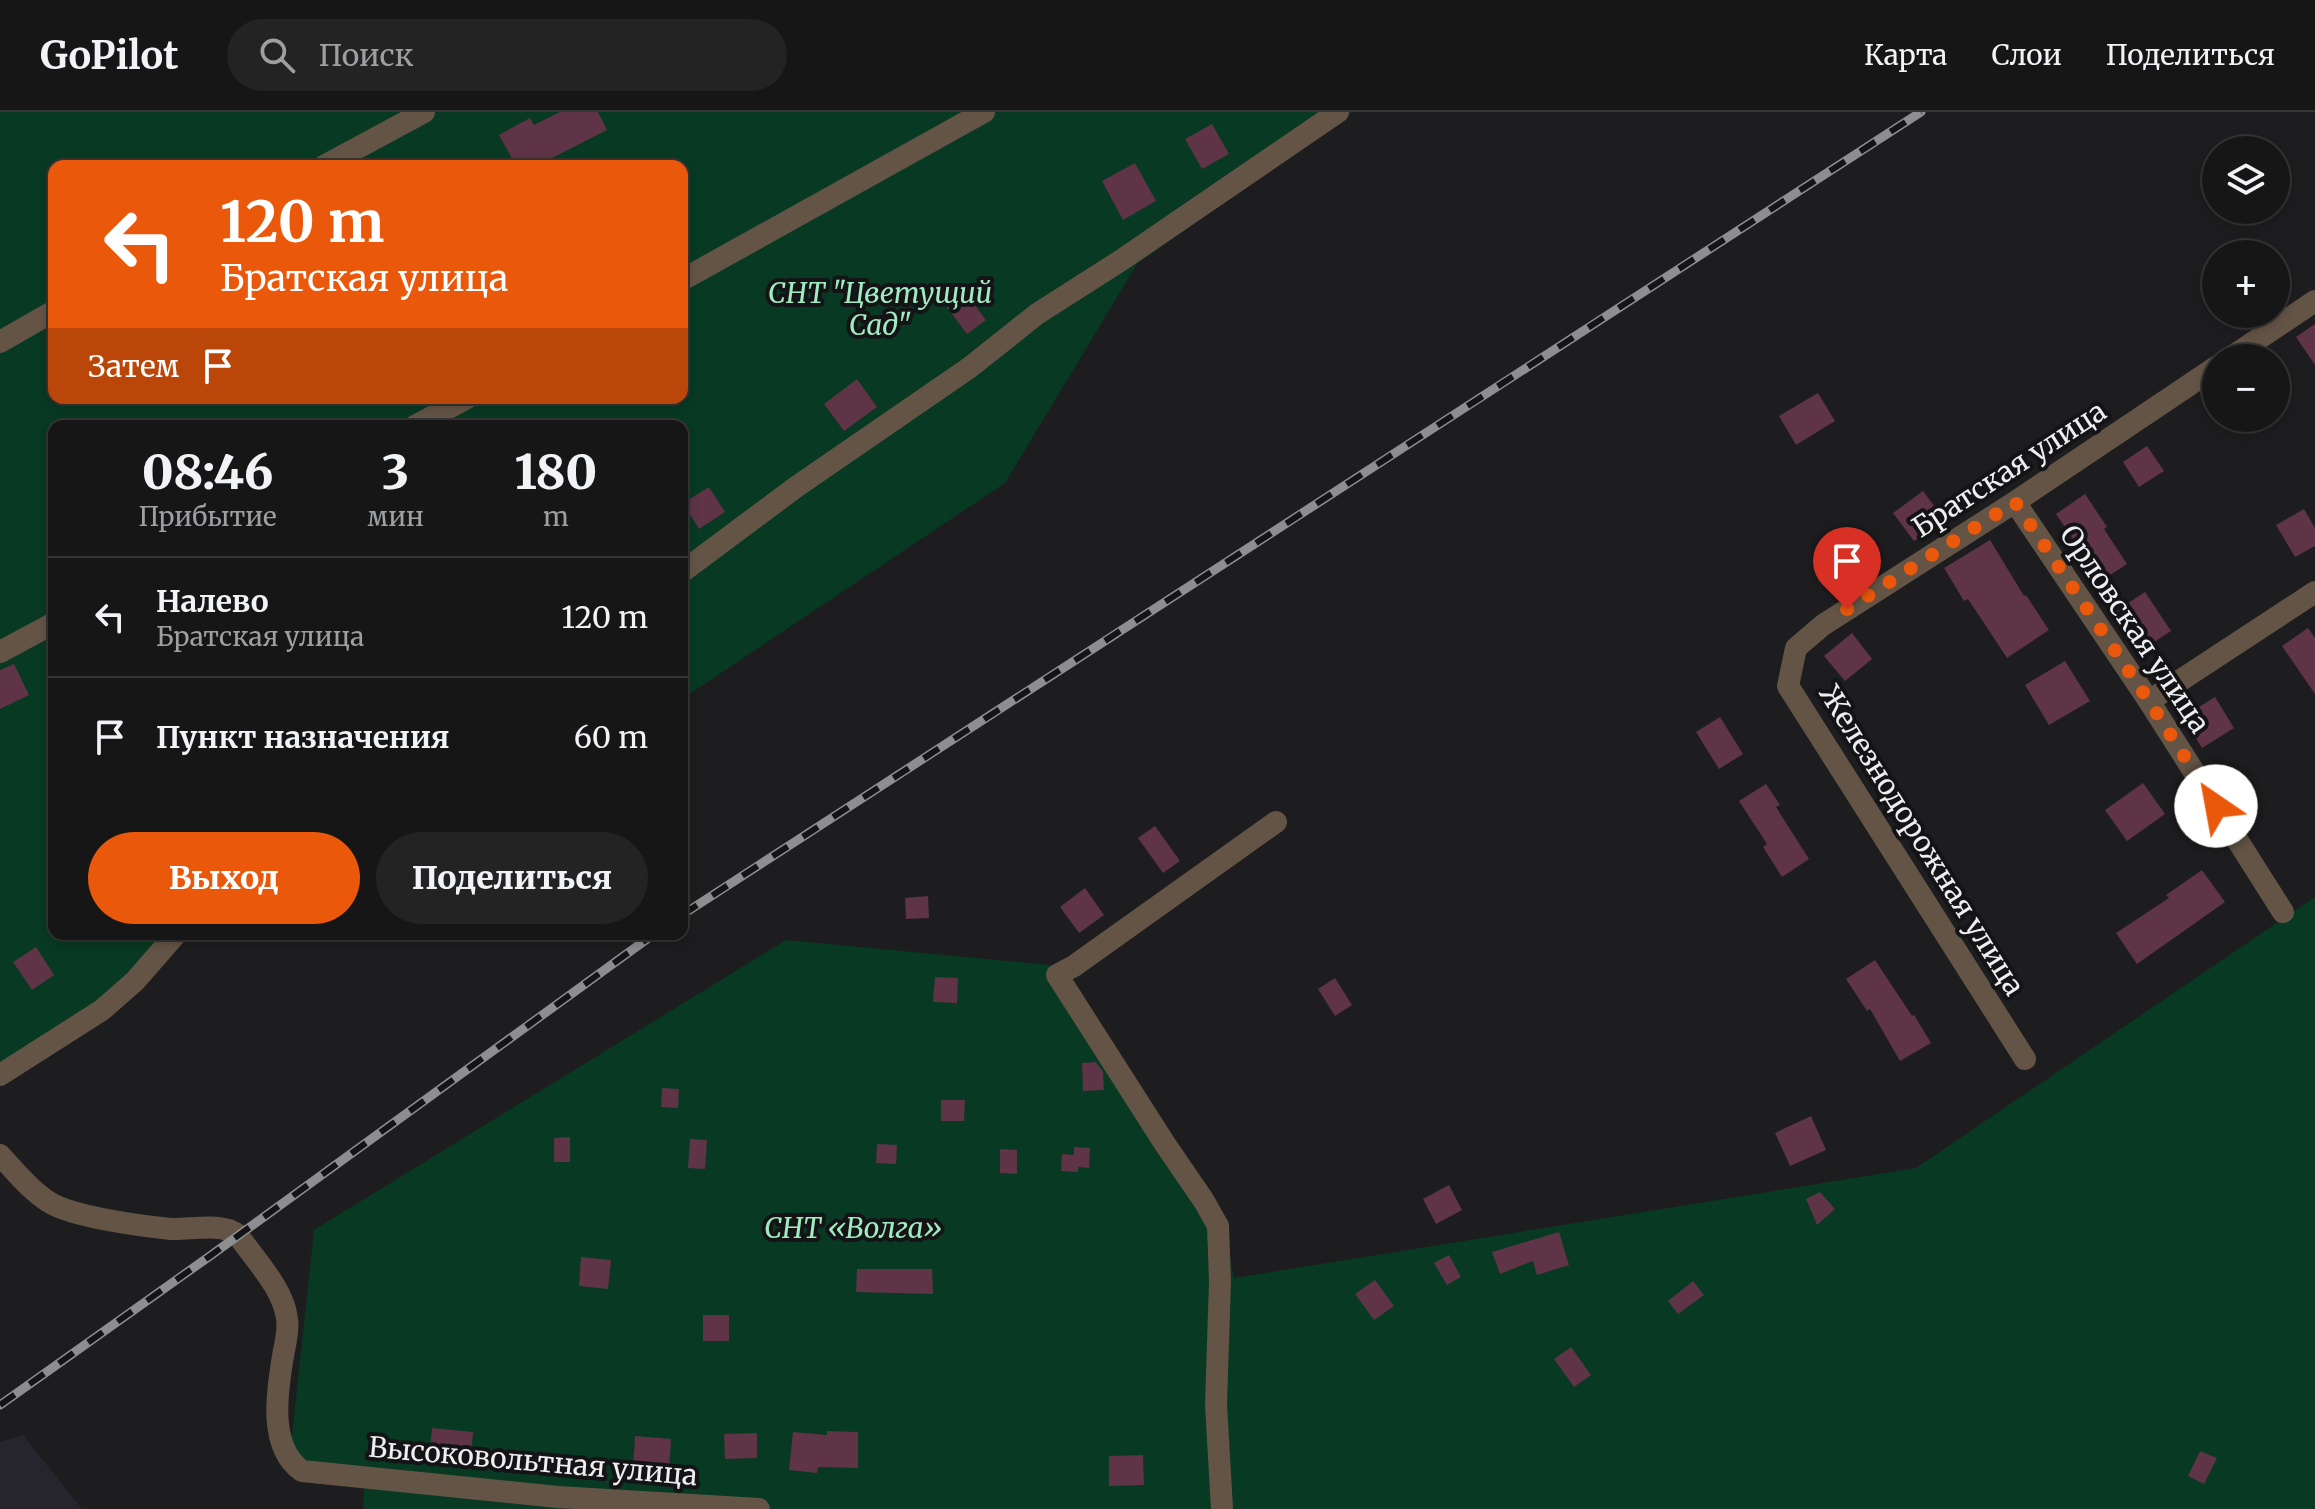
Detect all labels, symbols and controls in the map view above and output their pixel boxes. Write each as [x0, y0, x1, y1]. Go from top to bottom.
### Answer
search box [227, 19, 787, 91]
text: GoPilot [40, 32, 179, 79]
icon: search [255, 33, 299, 77]
text: Поиск [319, 36, 414, 74]
text: Карта [1864, 37, 1947, 73]
text: Слои [1991, 37, 2062, 73]
text: Поделиться [2106, 37, 2275, 73]
map controls [2202, 136, 2290, 432]
button: layers [2202, 136, 2290, 224]
text: 120 m [220, 187, 384, 257]
icon: left [88, 192, 192, 296]
button: + [2202, 240, 2290, 328]
text: Братская улица [220, 256, 508, 301]
park label: СНТ "Цветущий Сад" [768, 275, 992, 343]
icon: arrive [196, 344, 240, 388]
button: − [2202, 344, 2290, 432]
text: Затем [88, 347, 180, 385]
street label: Братская улица [1905, 393, 2113, 545]
text: 08:46 [142, 442, 273, 502]
text: 3 [382, 442, 409, 502]
text: 180 [515, 442, 597, 502]
text: Прибытие [139, 500, 277, 533]
text: мин [367, 500, 424, 533]
text: m [543, 500, 569, 533]
street label: Орловская улица [2052, 518, 2218, 740]
pin [1813, 527, 1881, 609]
icon: arrive [1825, 539, 1869, 583]
text: Налево [156, 582, 269, 620]
icon: left [88, 595, 132, 639]
text: 120 m [561, 598, 648, 636]
text: Братская улица [156, 620, 364, 653]
street label: Железнодорожная улица [1811, 678, 2033, 1002]
icon: arrive [88, 715, 132, 759]
text: Пункт назначения [156, 718, 450, 756]
text: 60 m [574, 718, 648, 756]
position arrow [2174, 764, 2258, 848]
button: Выход [88, 832, 360, 924]
button: Поделиться [376, 832, 648, 924]
park label: СНТ «Волга» [764, 1210, 942, 1246]
street label: Высоковольтная улица [367, 1429, 699, 1493]

